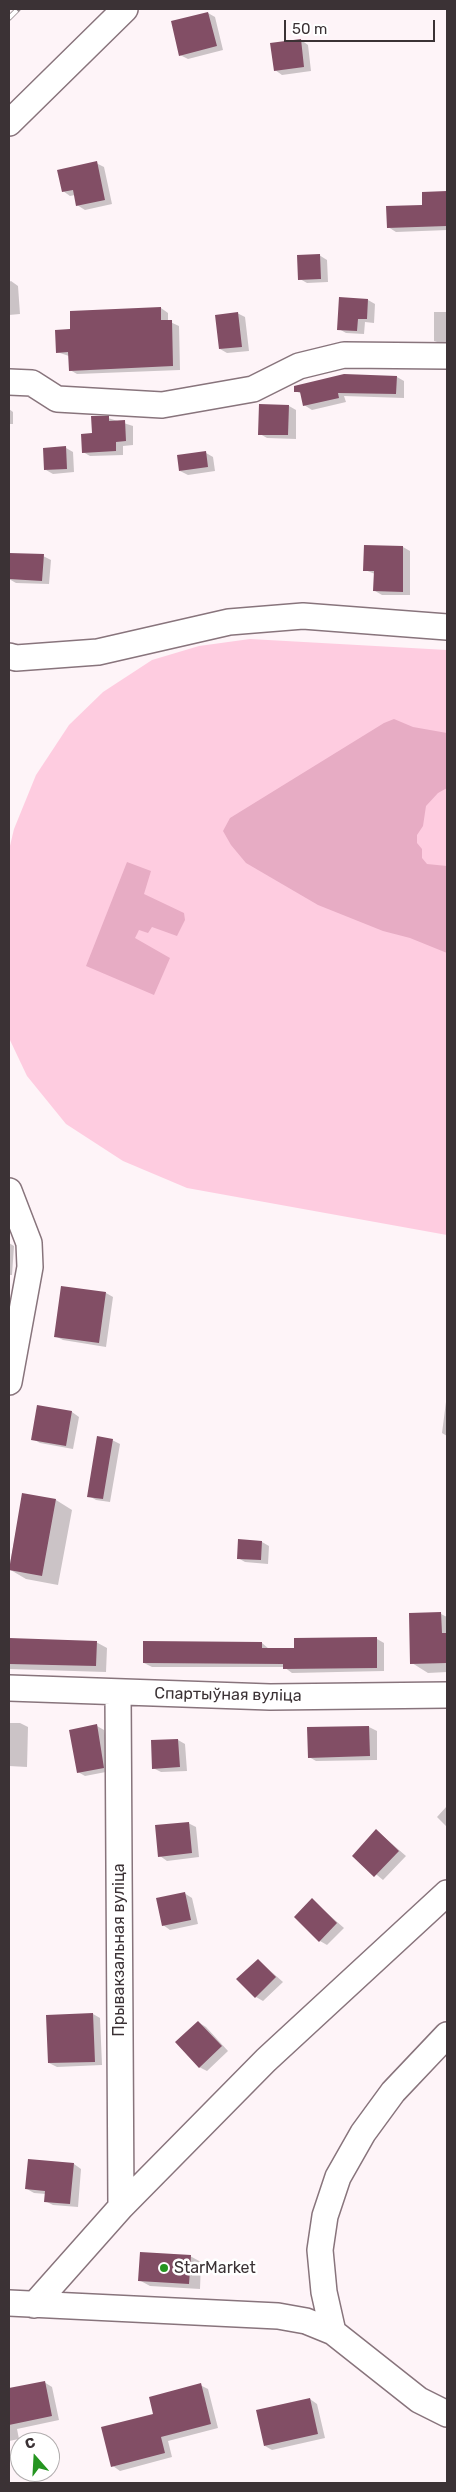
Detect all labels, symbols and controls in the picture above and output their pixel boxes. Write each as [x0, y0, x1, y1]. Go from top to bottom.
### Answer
scale bar [286, 10, 437, 42]
text: 50 m [292, 20, 327, 38]
street label: Спартыўная вуліца [154, 1684, 302, 1706]
street label: Прывакзальная вуліца [109, 1863, 129, 2037]
place label: StarMarket [174, 2258, 256, 2278]
marker: StarMarket [158, 2262, 170, 2274]
north arrow [10, 2432, 60, 2482]
text: С [23, 2434, 38, 2453]

